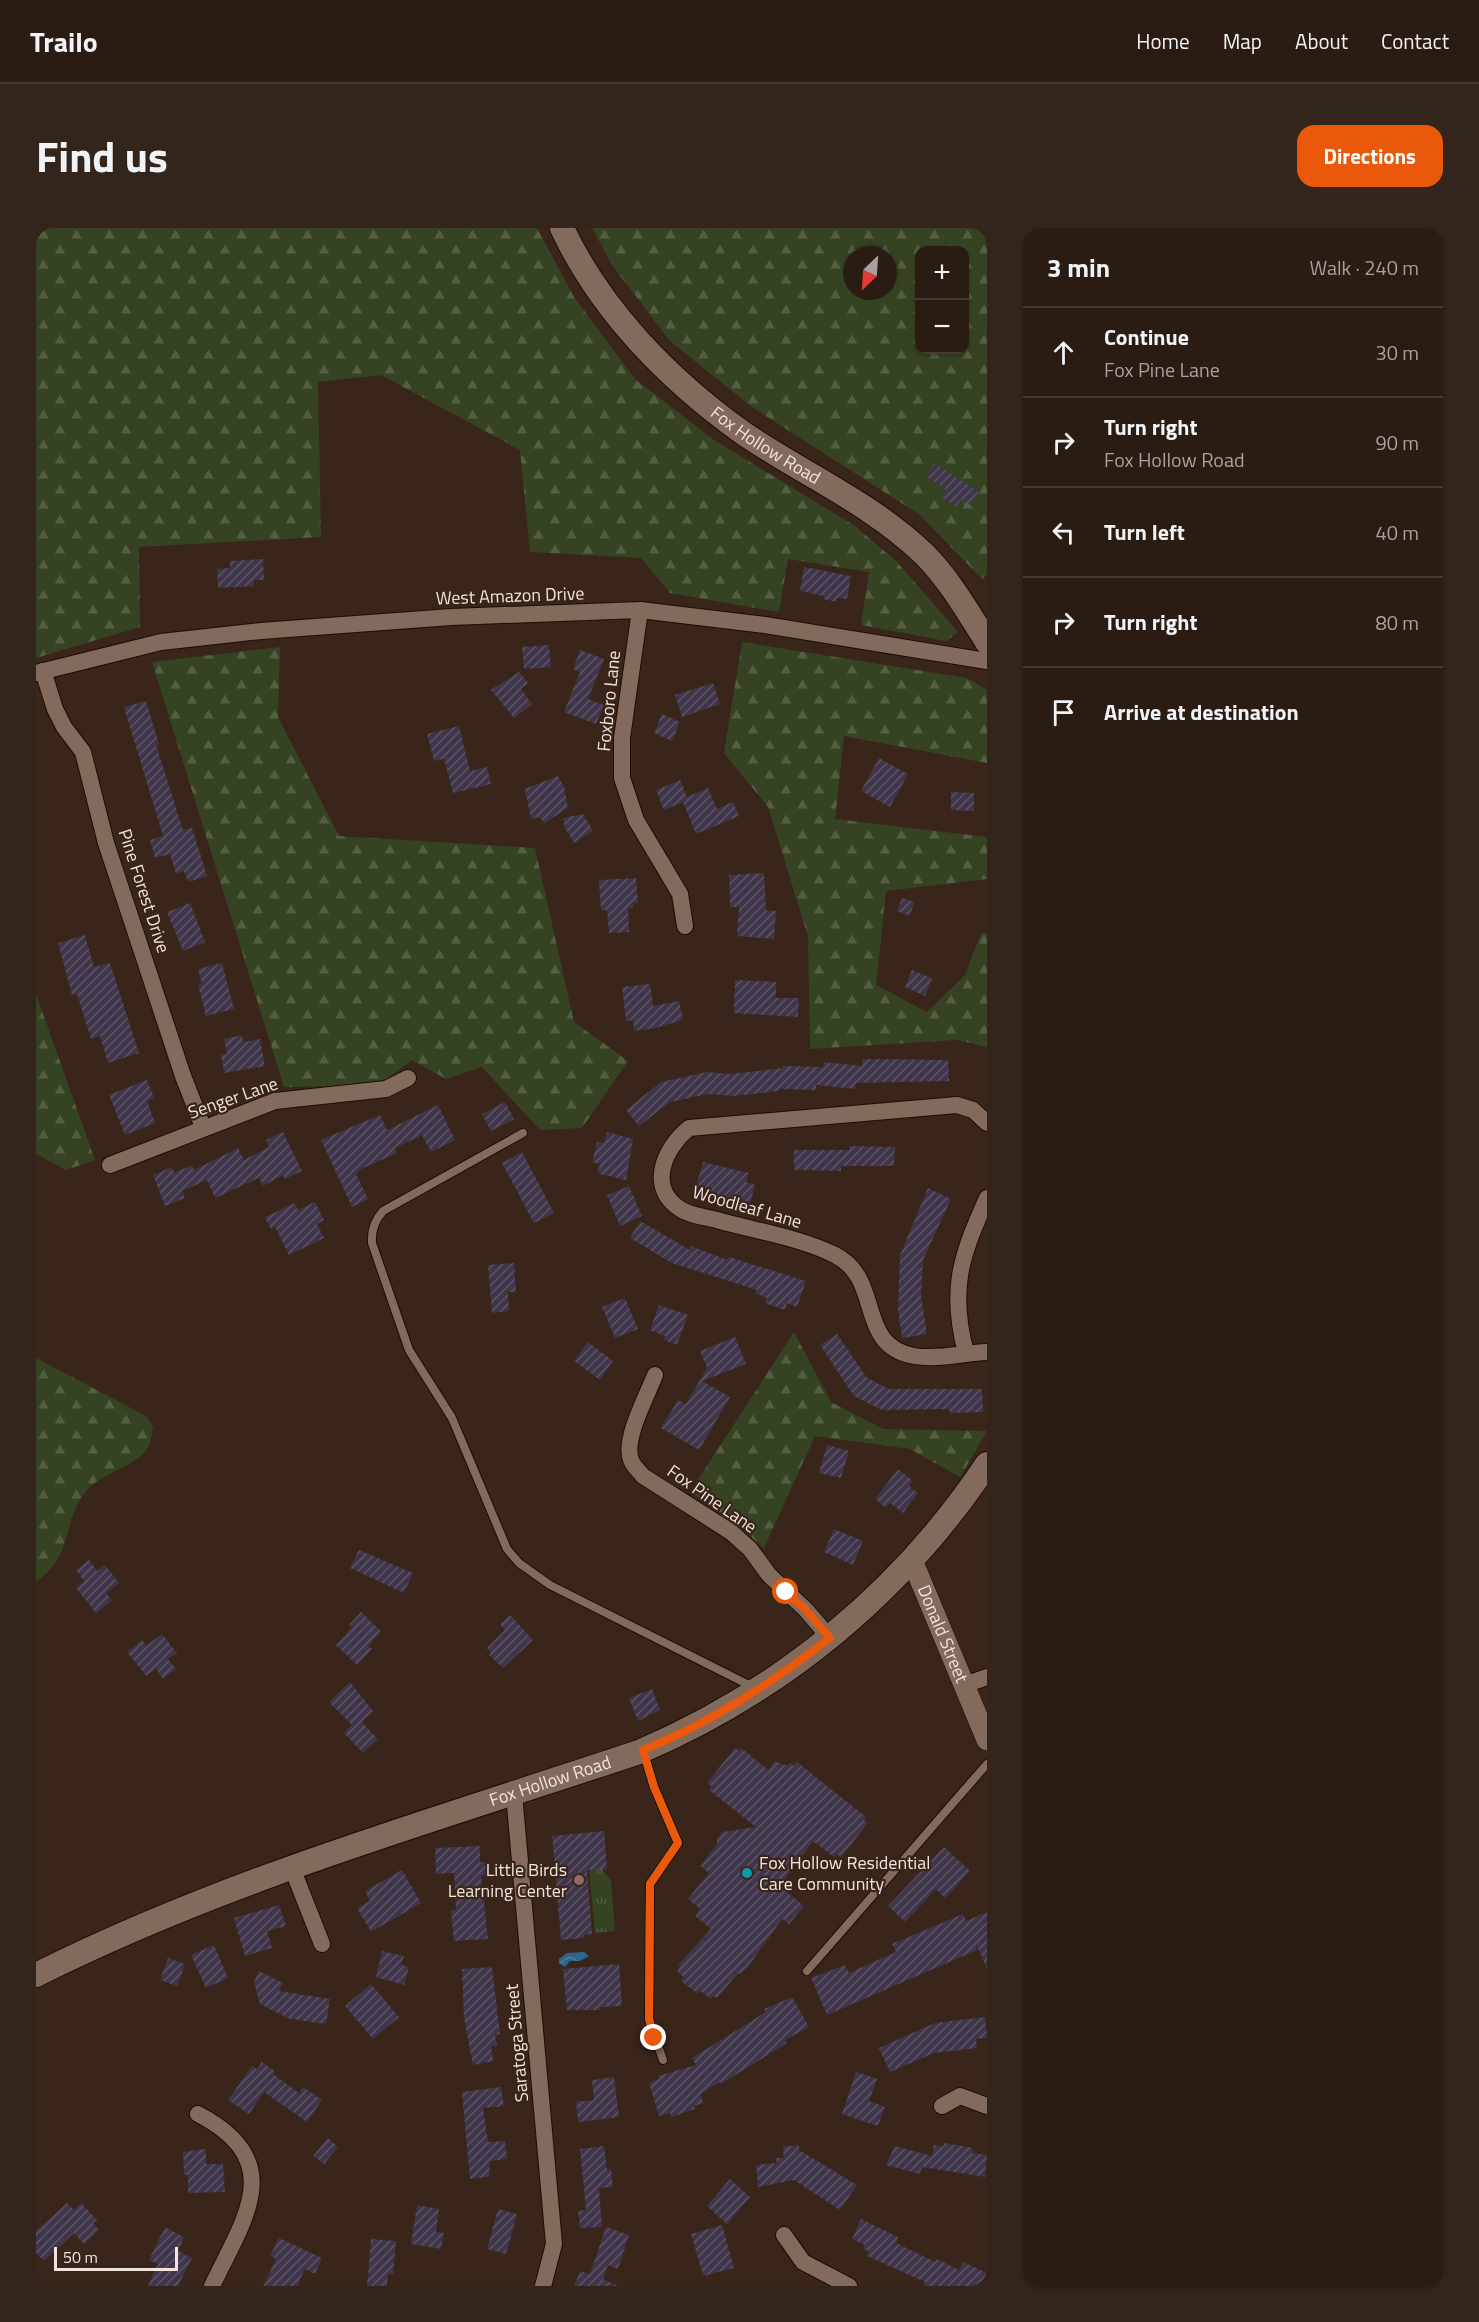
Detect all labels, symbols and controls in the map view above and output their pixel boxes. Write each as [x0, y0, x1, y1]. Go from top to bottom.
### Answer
text: Trailo [30, 20, 98, 63]
text: Home [1136, 25, 1190, 57]
text: Map [1223, 25, 1262, 57]
text: About [1295, 25, 1348, 57]
text: Contact [1381, 25, 1449, 57]
text: Find us [36, 124, 168, 188]
button: Directions [1297, 125, 1443, 187]
north arrow [843, 246, 897, 300]
map controls [915, 246, 969, 354]
button: + [915, 246, 969, 300]
text: 3 min [1047, 248, 1110, 287]
text: Walk · 240 m [1310, 252, 1419, 283]
button: − [915, 300, 969, 354]
text: Continue [1104, 320, 1189, 354]
icon: ahead [1047, 336, 1080, 369]
text: 30 m [1375, 337, 1419, 368]
text: Fox Pine Lane [1104, 354, 1220, 385]
street label: Fox Hollow Road [705, 399, 826, 491]
text: Turn right [1104, 410, 1198, 444]
icon: right [1047, 426, 1080, 459]
text: 90 m [1375, 427, 1419, 458]
text: Fox Hollow Road [1104, 444, 1245, 475]
text: Turn left [1104, 515, 1185, 549]
icon: left [1047, 516, 1080, 549]
text: 40 m [1375, 517, 1419, 548]
street label: West Amazon Drive [435, 579, 585, 612]
text: Turn right [1104, 605, 1198, 639]
icon: right [1047, 606, 1080, 639]
text: 80 m [1375, 607, 1419, 638]
street label: Foxboro Lane [590, 649, 627, 753]
text: Arrive at destination [1104, 695, 1299, 729]
icon: arrive [1047, 696, 1080, 729]
street label: Pine Forest Drive [112, 825, 177, 956]
street label: Senger Lane [184, 1070, 281, 1126]
street label: Woodleaf Lane [689, 1178, 805, 1235]
street label: Fox Pine Lane [662, 1458, 763, 1540]
route start [772, 1578, 798, 1604]
street label: Donald Street [911, 1580, 976, 1687]
street label: Fox Hollow Road [486, 1748, 614, 1813]
place label: Fox Hollow Residential Care Community [759, 1849, 931, 1897]
place label: Little Birds Learning Center [448, 1856, 567, 1904]
marker: Fox Hollow Residential Care Community [740, 1866, 754, 1880]
marker: Little Birds Learning Center [572, 1873, 586, 1887]
street label: Saratoga Street [498, 1982, 535, 2103]
route end [640, 2024, 666, 2050]
scale bar [54, 2244, 178, 2272]
text: 50 m [63, 2245, 98, 2269]

